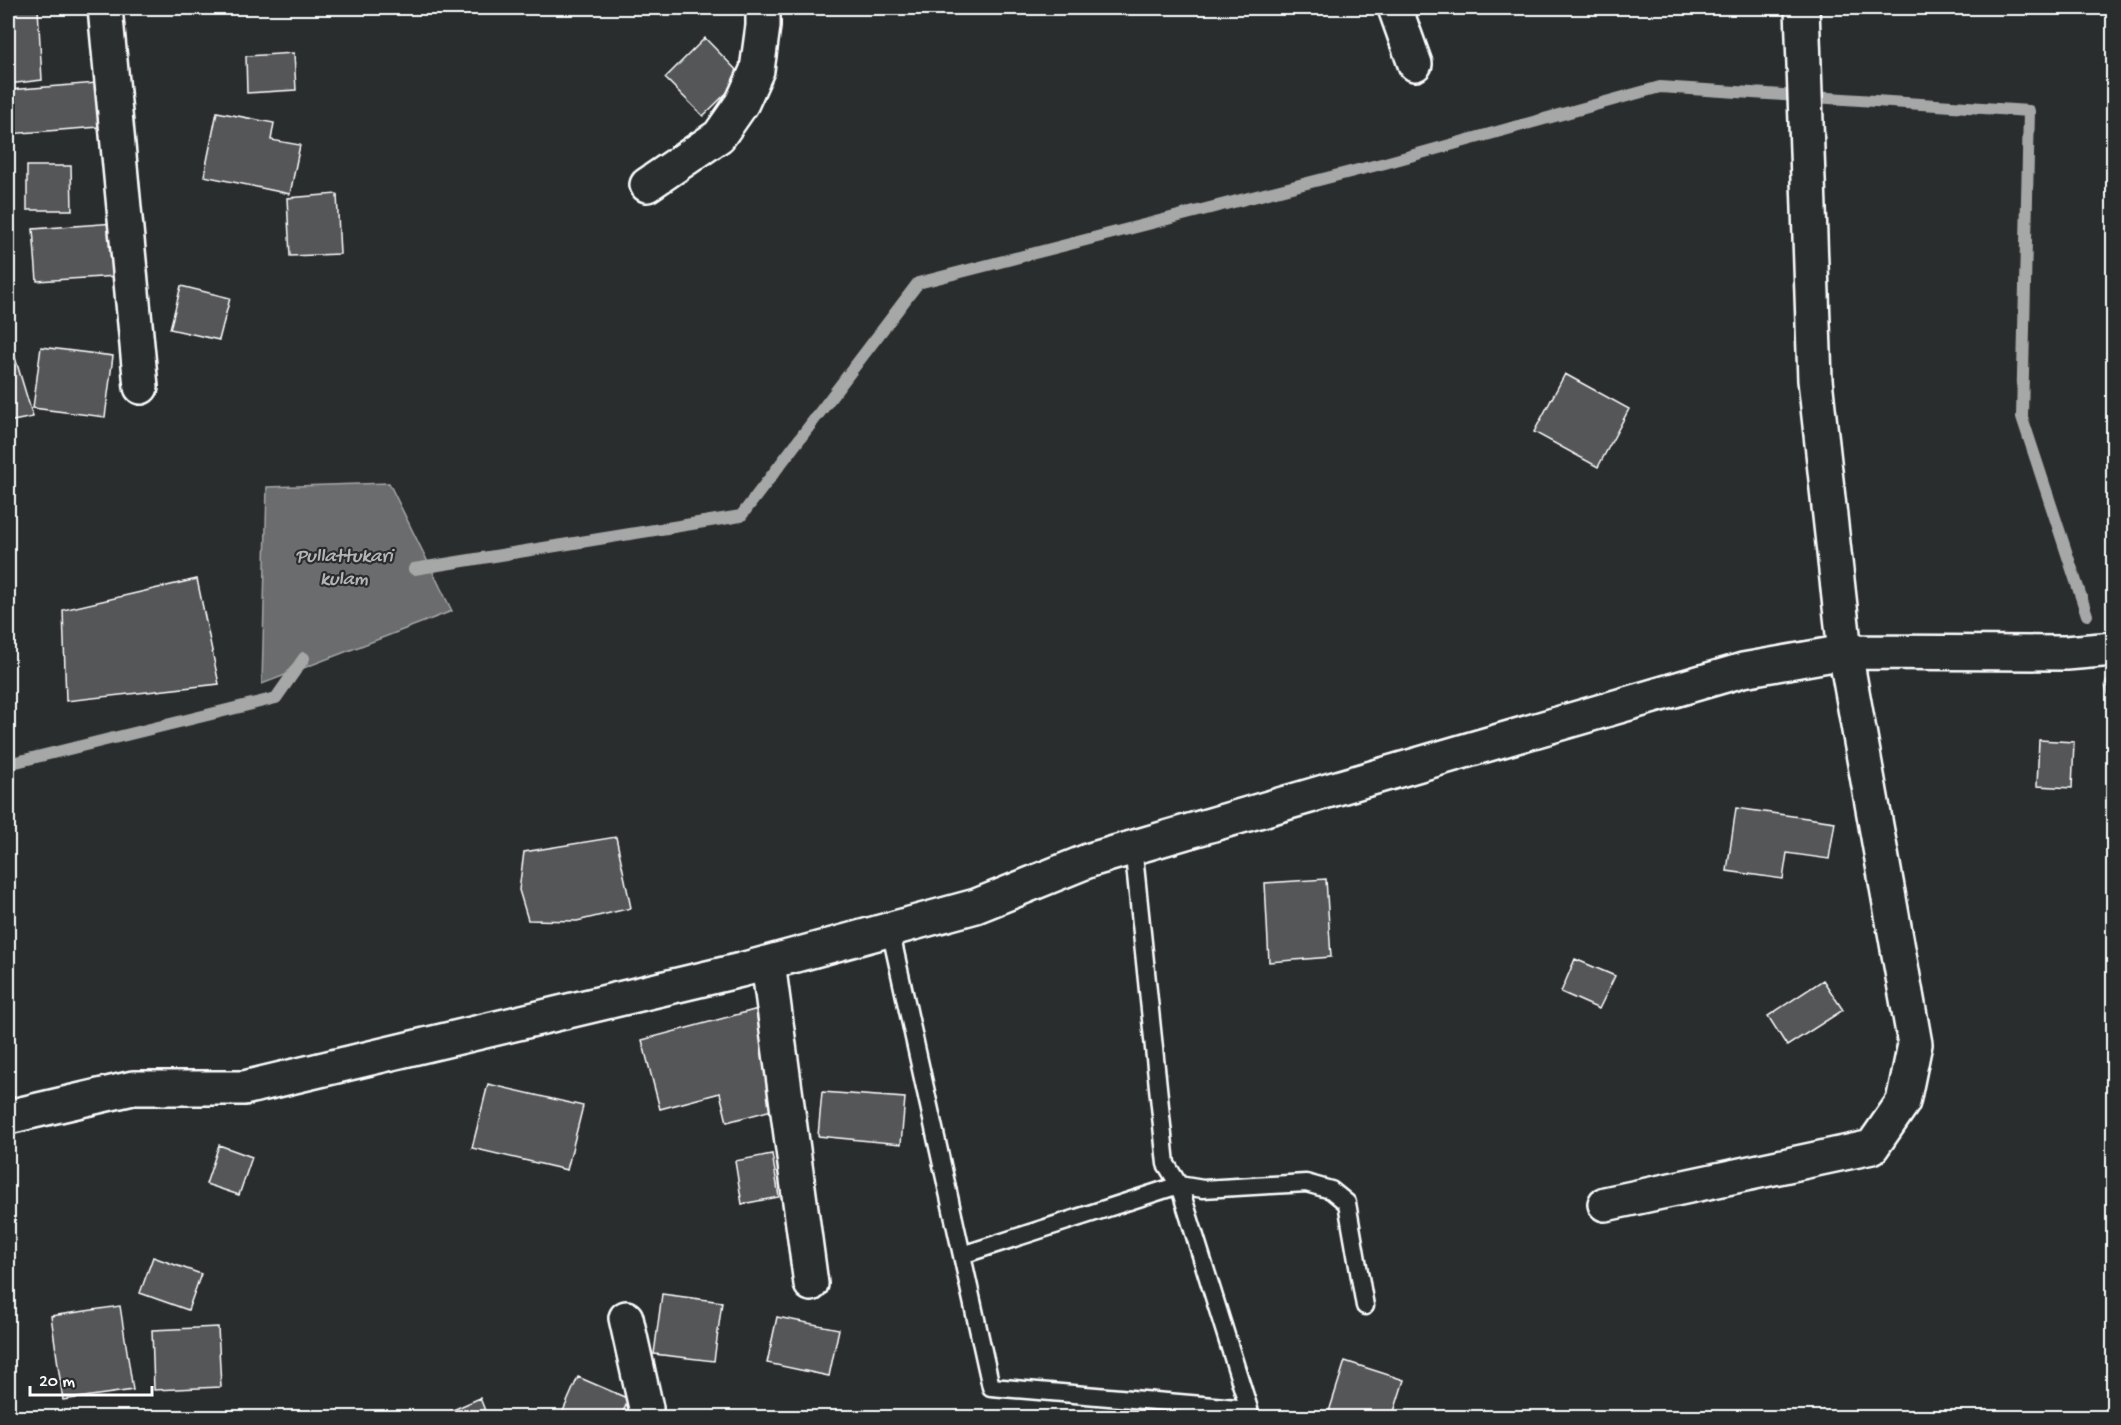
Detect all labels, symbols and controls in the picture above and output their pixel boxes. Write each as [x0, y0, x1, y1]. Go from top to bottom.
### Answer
water label: Pullattukari kulam [295, 546, 395, 592]
scale bar [30, 1359, 152, 1397]
text: 20 m [39, 1372, 75, 1393]

